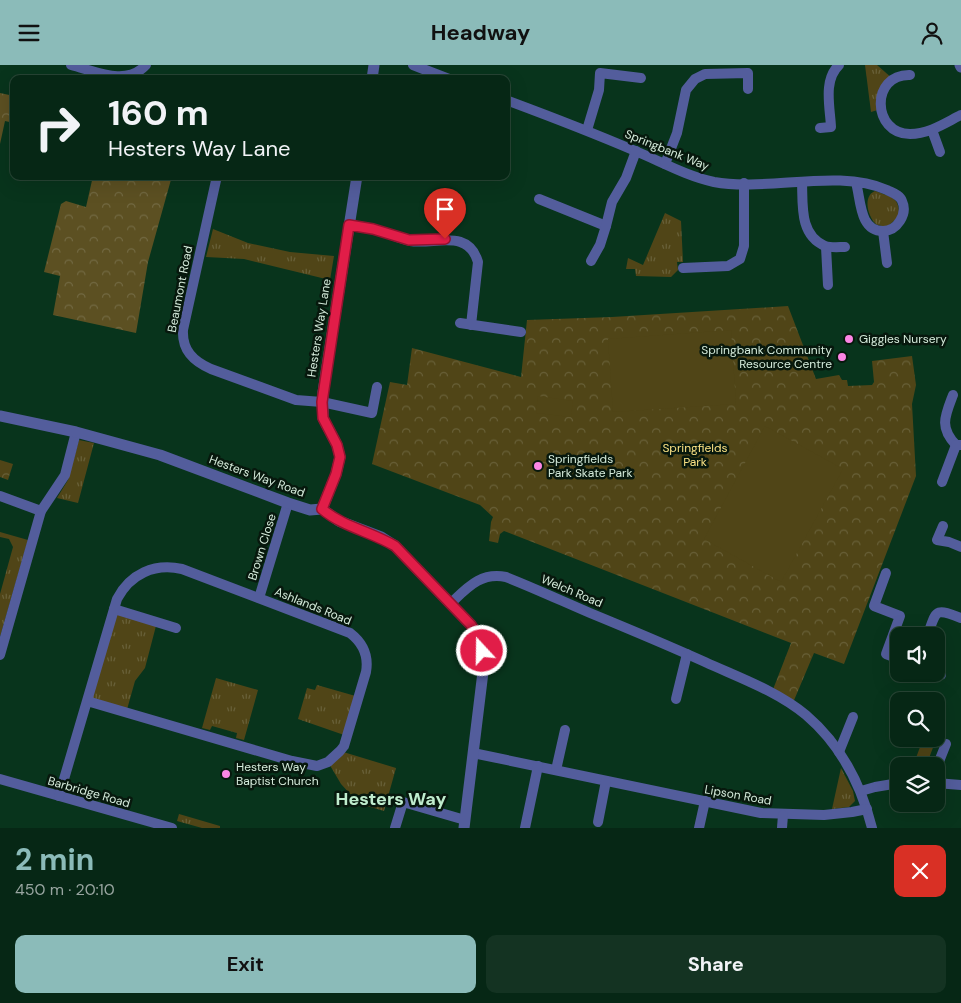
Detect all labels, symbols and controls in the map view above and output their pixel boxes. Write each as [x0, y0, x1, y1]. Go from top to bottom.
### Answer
text: Headway [431, 18, 530, 47]
icon: menu [15, 19, 43, 47]
icon: person [918, 19, 946, 47]
text: 160 m [108, 90, 209, 136]
icon: right [25, 95, 90, 160]
street label: Springbank Way [622, 126, 712, 174]
text: Hesters Way Lane [108, 134, 291, 163]
pin [424, 188, 466, 239]
icon: arrive [431, 195, 459, 223]
street label: Beaumont Road [164, 244, 196, 334]
street label: Hesters Way Lane [303, 277, 335, 378]
place label: Giggles Nursery [859, 331, 947, 347]
marker: Giggles Nursery [843, 333, 855, 345]
place label: Springbank Community Resource Centre [701, 342, 832, 372]
marker: Springbank Community Resource Centre [836, 351, 848, 363]
park label: Springfields Park [662, 440, 728, 470]
street label: Hesters Way Road [207, 451, 307, 501]
place label: Springfields Park Skate Park [548, 451, 632, 481]
marker: Springfields Park Skate Park [532, 460, 544, 472]
street label: Brown Close [244, 512, 280, 582]
street label: Welch Road [539, 571, 605, 611]
street label: Ashlands Road [272, 583, 354, 629]
position arrow [455, 624, 507, 676]
map controls [890, 627, 945, 812]
button: sound [890, 627, 945, 682]
button: search [890, 692, 945, 747]
button: layers [890, 757, 945, 812]
place label: Hesters Way Baptist Church [236, 759, 319, 789]
marker: Hesters Way Baptist Church [220, 768, 232, 780]
street label: Barbridge Road [46, 773, 132, 811]
street label: Lipson Road [703, 781, 773, 809]
district label: Hesters Way [336, 787, 447, 811]
text: 2 min [15, 840, 94, 879]
button: close [894, 845, 946, 897]
text: 450 m · 20:10 [15, 879, 115, 900]
button: Exit [15, 935, 476, 993]
button: Share [486, 935, 946, 993]

